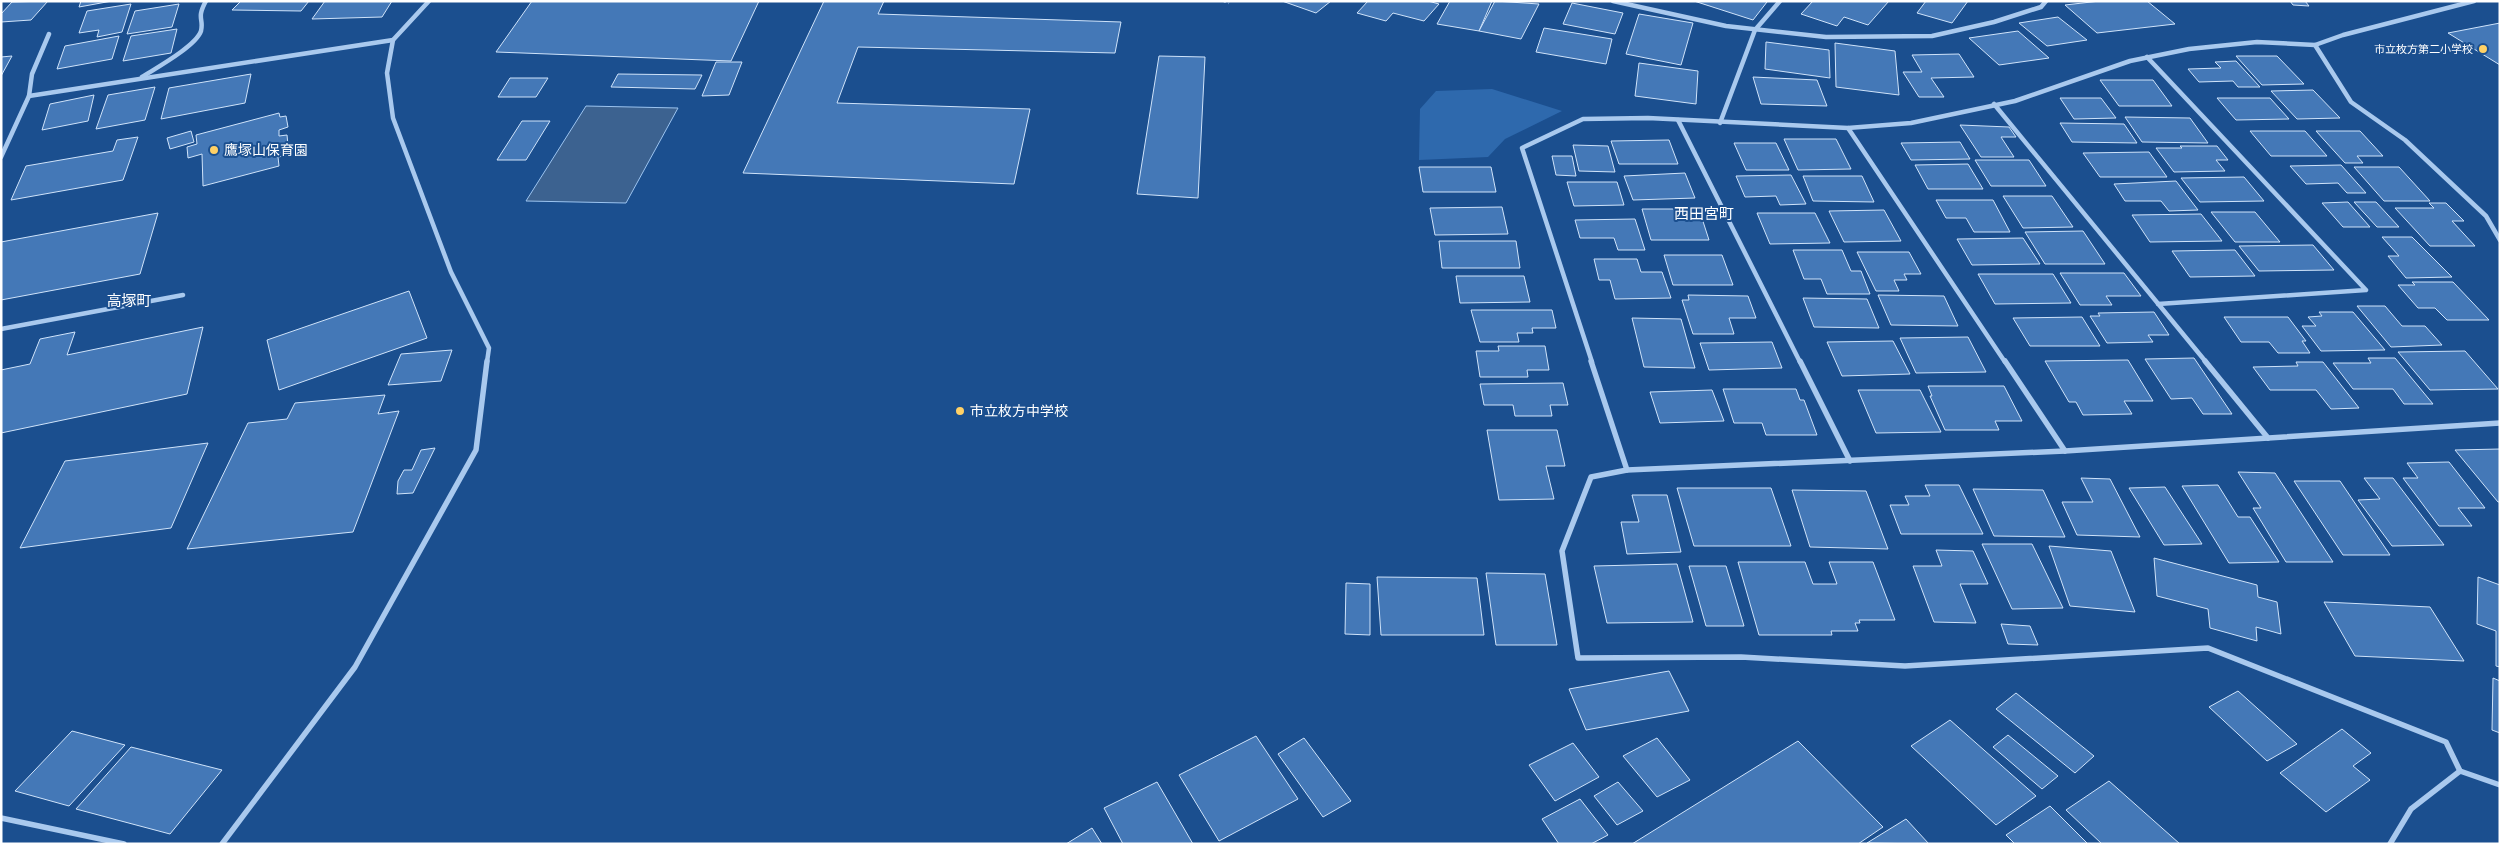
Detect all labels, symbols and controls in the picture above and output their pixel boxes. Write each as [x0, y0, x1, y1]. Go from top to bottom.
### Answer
place label: 市立枚方第二小学校 [2374, 43, 2473, 56]
marker: 市立枚方第二小学校 [2477, 43, 2489, 55]
place label: 鷹塚山保育園 [224, 142, 308, 159]
marker: 鷹塚山保育園 [208, 144, 220, 156]
district label: 西田宮町 [1674, 205, 1734, 223]
district label: 高塚町 [106, 292, 152, 310]
place label: 市立枚方中学校 [970, 403, 1068, 420]
marker: 市立枚方中学校 [954, 405, 966, 417]

